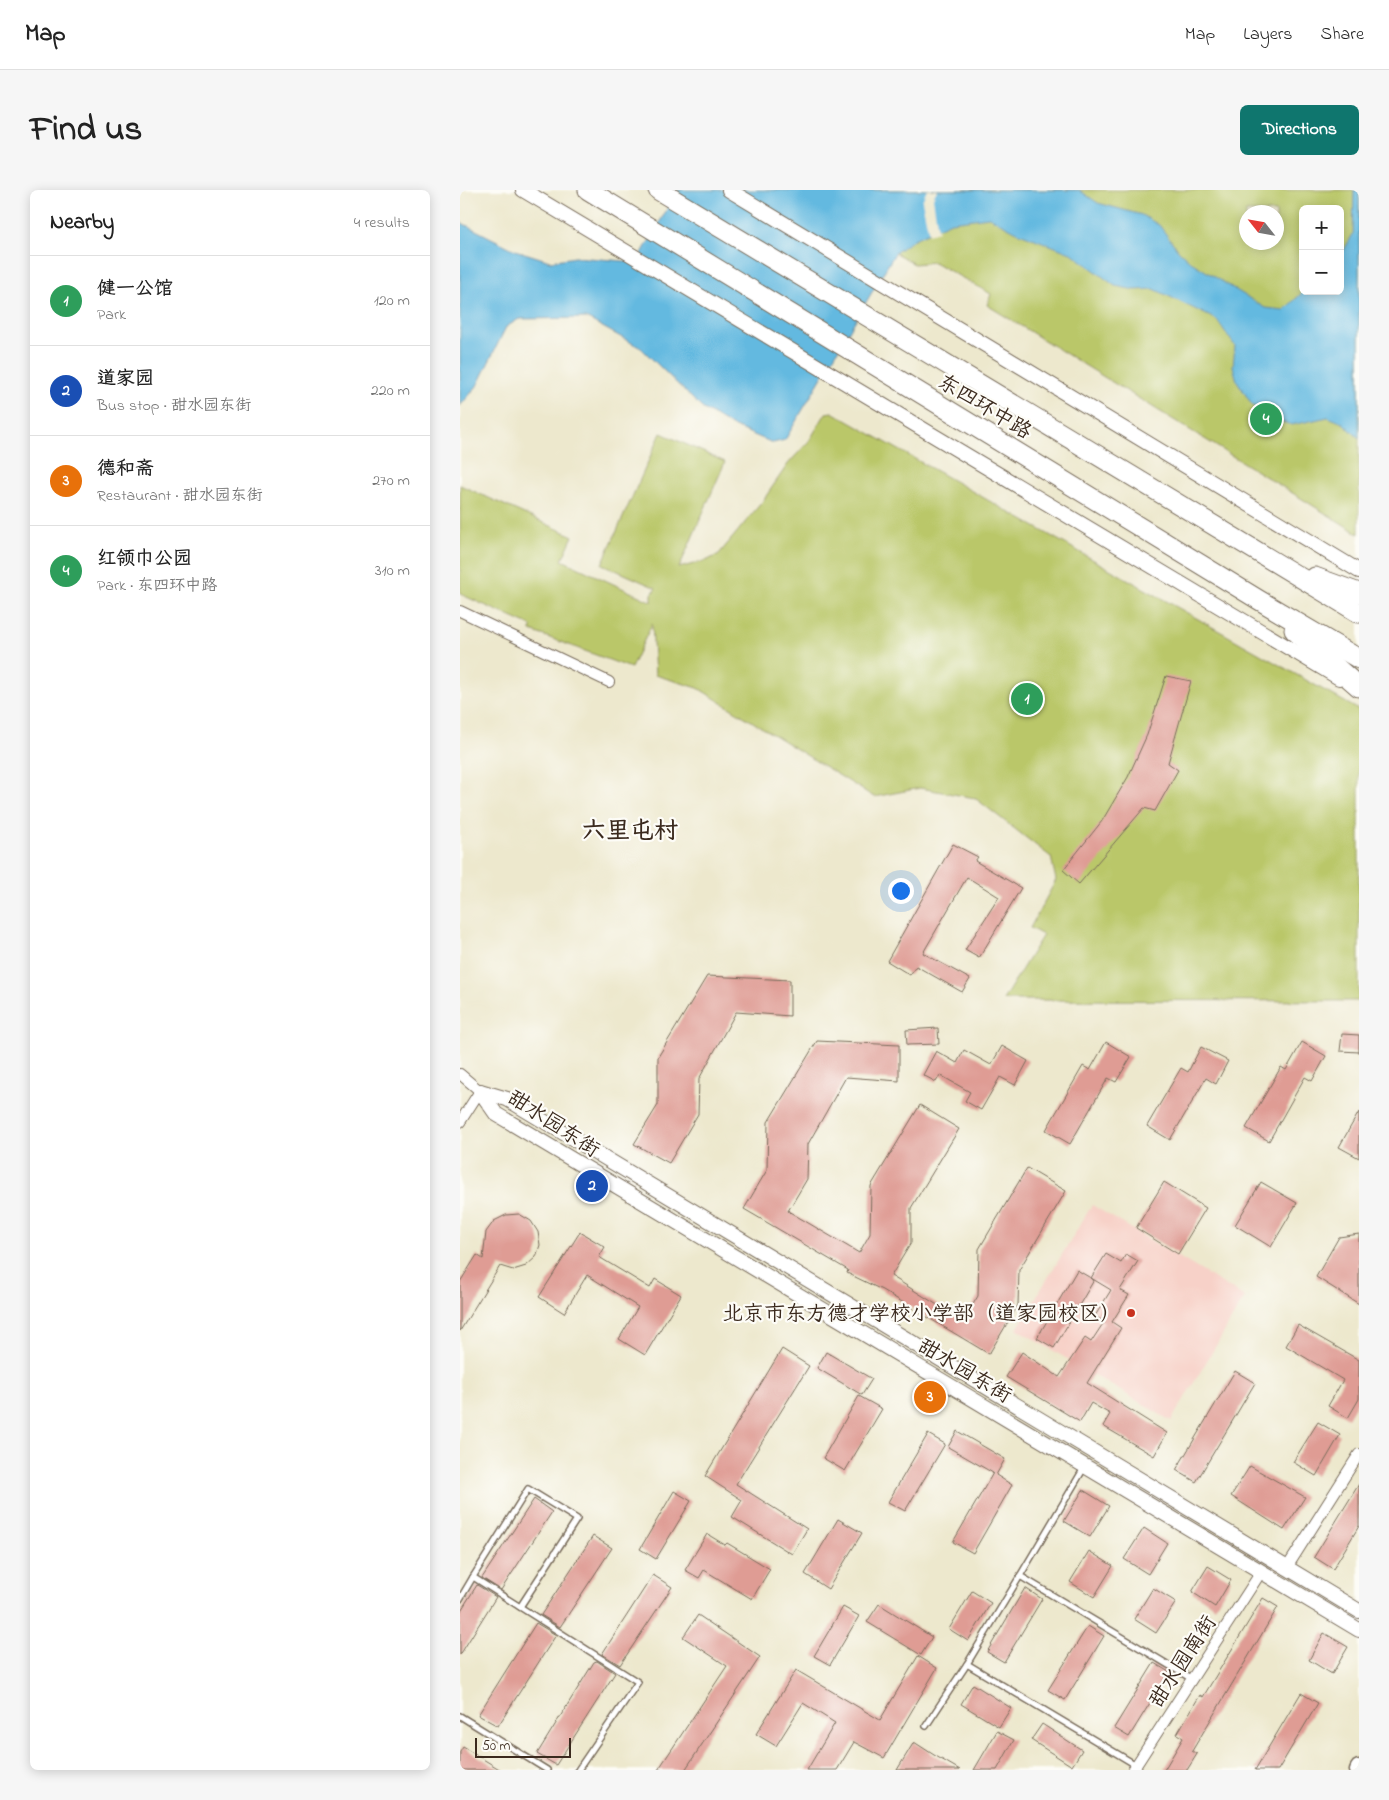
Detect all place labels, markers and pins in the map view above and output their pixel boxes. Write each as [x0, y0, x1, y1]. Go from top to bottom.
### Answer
pin: 4 [1250, 400, 1282, 438]
pin: 1 [1011, 680, 1043, 718]
pin: 2 [576, 1167, 608, 1205]
place label: 北京市东方德才学校小学部（道家园校区） [722, 1300, 1121, 1330]
marker: 北京市东方德才学校小学部（道家园校区） [1125, 1307, 1137, 1319]
pin: 3 [914, 1378, 946, 1416]

